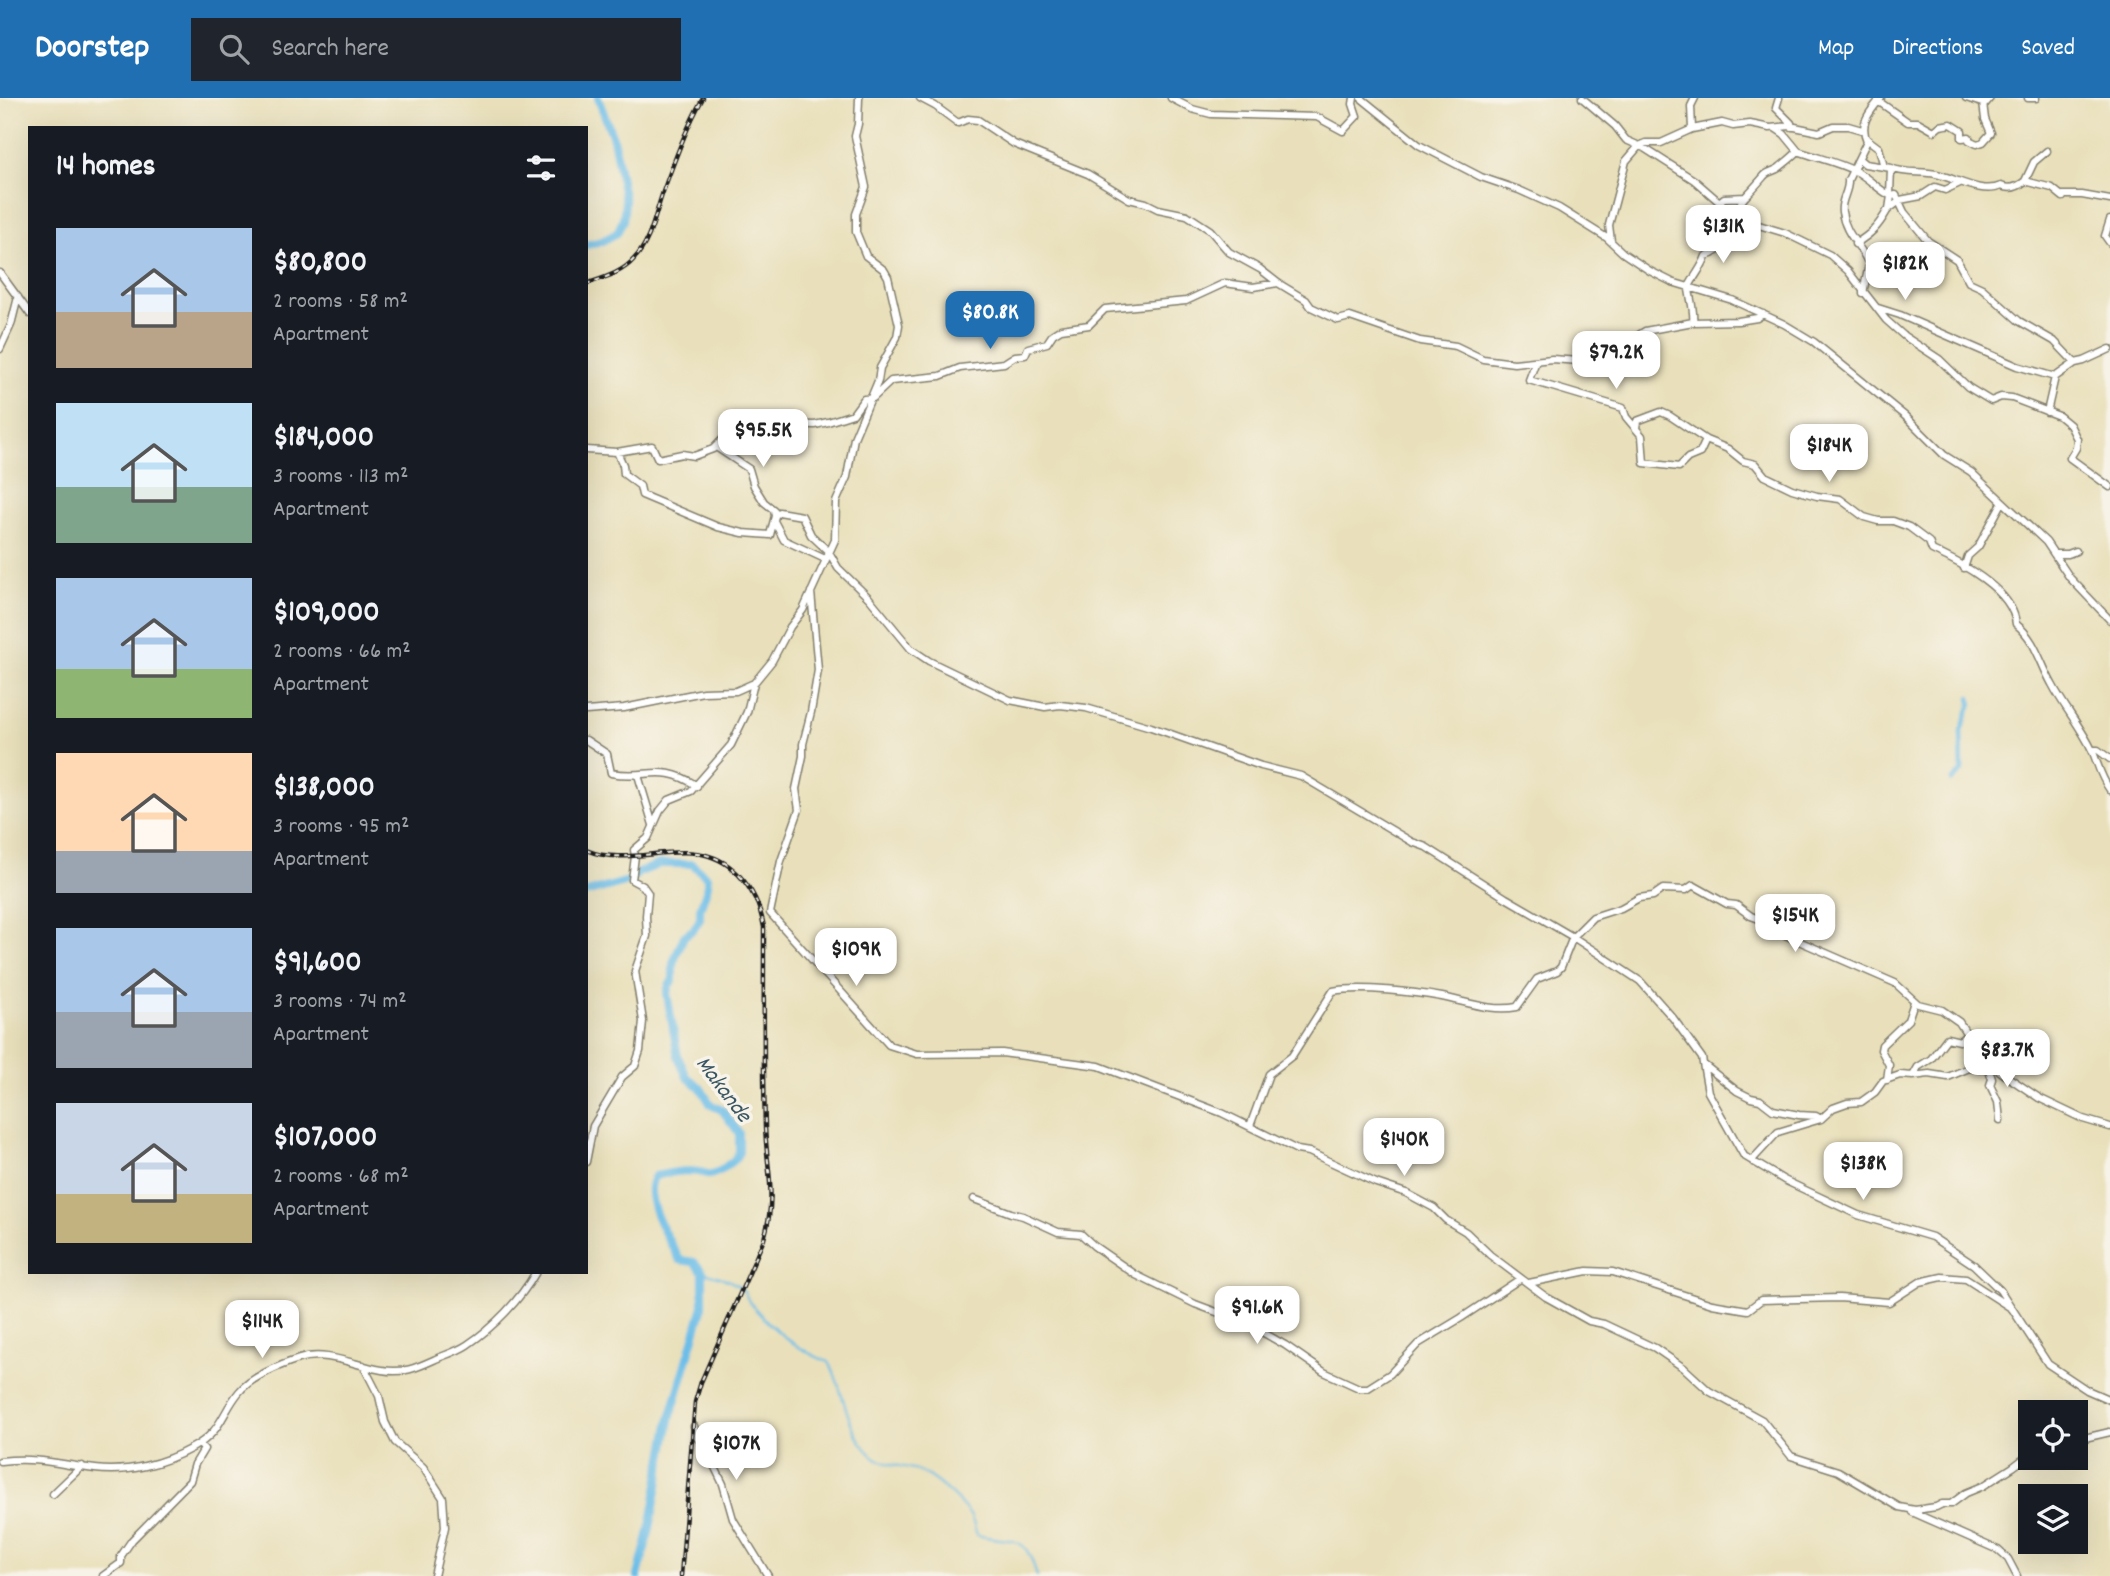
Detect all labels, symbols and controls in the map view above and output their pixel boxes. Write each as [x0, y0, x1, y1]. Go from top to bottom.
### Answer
search box [191, 18, 681, 81]
text: Doorstep [35, 26, 149, 73]
icon: search [215, 30, 253, 68]
text: Search here [271, 31, 389, 68]
text: Map [1818, 32, 1854, 66]
text: Directions [1892, 32, 1983, 66]
text: Saved [2021, 32, 2075, 66]
text: 14 homes [56, 147, 155, 190]
icon: filters [522, 149, 560, 187]
pin: $131K [1674, 206, 1772, 265]
text: $131K [1702, 211, 1744, 244]
pin: $182K [1856, 242, 1954, 302]
text: $80,800 [273, 243, 367, 286]
text: $182K [1882, 248, 1928, 281]
icon: home [112, 256, 196, 340]
text: 2 rooms · 58 m² [273, 286, 408, 319]
pin: $80.8K [933, 292, 1047, 351]
text: $80.8K [961, 297, 1019, 330]
text: Apartment [273, 319, 369, 352]
pin: $79.2K [1559, 331, 1673, 391]
text: $79.2K [1588, 337, 1644, 370]
pin: $95.5K [706, 410, 820, 469]
text: $95.5K [734, 415, 792, 448]
text: $184,000 [273, 418, 374, 461]
pin: $184K [1780, 424, 1878, 484]
text: $184K [1806, 430, 1852, 463]
icon: home [112, 431, 196, 515]
text: 3 rooms · 113 m² [273, 461, 409, 494]
text: Apartment [273, 494, 369, 527]
text: $109,000 [273, 593, 380, 636]
icon: home [112, 606, 196, 690]
text: 2 rooms · 66 m² [273, 636, 411, 669]
text: Apartment [273, 669, 369, 702]
text: $138,000 [273, 768, 375, 811]
icon: home [112, 781, 196, 865]
text: 3 rooms · 95 m² [273, 811, 409, 844]
text: Apartment [273, 844, 369, 877]
pin: $154K [1746, 894, 1844, 954]
text: $154K [1771, 900, 1819, 933]
pin: $109K [807, 928, 905, 988]
text: $109K [831, 934, 881, 967]
text: $91,600 [273, 943, 362, 986]
icon: home [112, 956, 196, 1040]
text: 3 rooms · 74 m² [273, 986, 407, 1019]
text: Apartment [273, 1019, 369, 1052]
pin: $83.7K [1950, 1030, 2064, 1089]
text: $83.7K [1980, 1035, 2034, 1068]
water label: Makande [686, 1050, 759, 1132]
text: $107,000 [273, 1118, 377, 1161]
pin: $140K [1355, 1118, 1453, 1178]
text: $140K [1379, 1124, 1429, 1157]
icon: home [112, 1131, 196, 1215]
pin: $138K [1814, 1142, 1912, 1202]
text: $138K [1840, 1148, 1886, 1181]
text: 2 rooms · 68 m² [273, 1161, 409, 1194]
text: Apartment [273, 1194, 369, 1227]
pin: $91.6K [1200, 1286, 1314, 1346]
text: $91.6K [1231, 1292, 1283, 1325]
pin: $114K [213, 1300, 311, 1360]
text: $114K [241, 1306, 283, 1339]
map controls [2018, 1400, 2088, 1554]
button: locate [2018, 1400, 2088, 1470]
pin: $107K [687, 1422, 785, 1482]
text: $107K [712, 1428, 760, 1461]
button: layers [2018, 1484, 2088, 1554]

